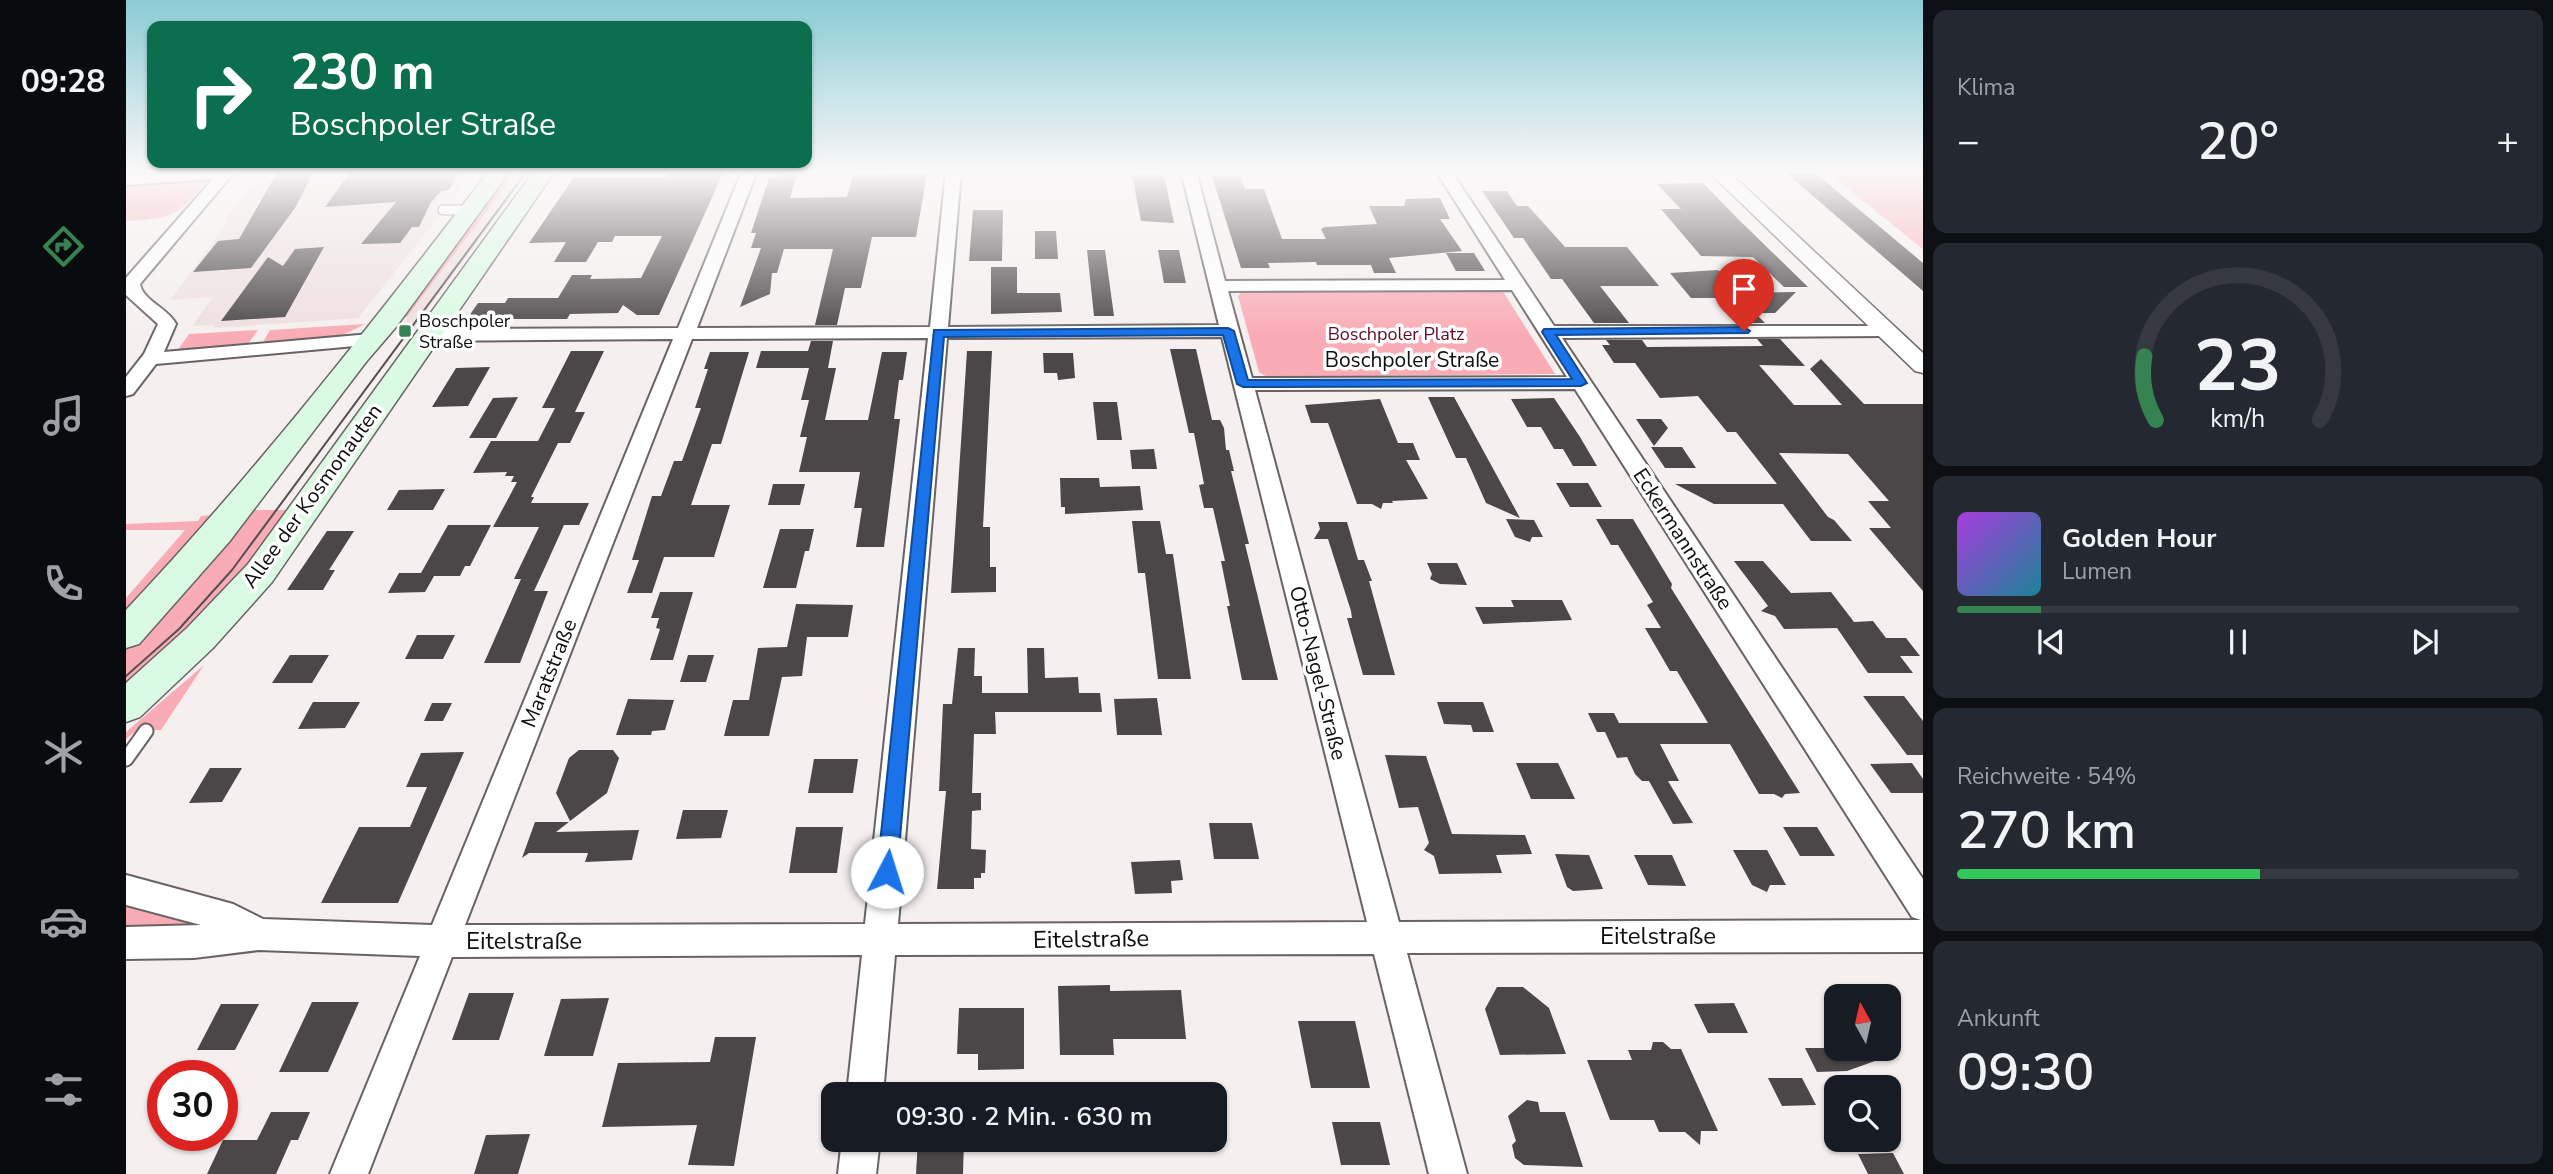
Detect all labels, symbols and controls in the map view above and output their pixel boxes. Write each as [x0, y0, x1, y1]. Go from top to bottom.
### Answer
text: 230 m [290, 39, 434, 106]
icon: right [175, 49, 266, 140]
text: 09:28 [21, 60, 105, 103]
text: Klima [1957, 72, 2015, 103]
text: Boschpoler Straße [290, 103, 556, 146]
text: 20° [2197, 106, 2279, 177]
text: − [1957, 116, 1980, 167]
text: + [2496, 116, 2519, 167]
icon: directions [39, 222, 88, 271]
pin [1714, 259, 1774, 331]
icon: arrive [1725, 270, 1763, 308]
place label: Boschpoler Straße [419, 309, 511, 354]
text: 23 [2194, 317, 2282, 417]
park label: Boschpoler Platz [1328, 322, 1464, 346]
marker: Boschpoler Straße [397, 323, 413, 339]
street label: Boschpoler Straße [1325, 346, 1499, 374]
icon: music [39, 391, 88, 440]
street label: Allee der Kosmonauten [236, 398, 388, 594]
text: km/h [2210, 402, 2266, 436]
street label: Eckermannstraße [1627, 463, 1739, 615]
text: Golden Hour [2062, 521, 2217, 556]
text: Lumen [2062, 556, 2132, 587]
icon: phone [39, 559, 88, 608]
street label: Otto-Nagel-Straße [1283, 583, 1353, 763]
street label: Maratstraße [514, 614, 584, 732]
icon: previous [2032, 623, 2070, 661]
icon: pause [2219, 623, 2257, 661]
icon: next [2406, 623, 2444, 661]
icon: climate [39, 728, 88, 777]
text: Reichweite · 54% [1957, 761, 2136, 792]
text: 270 km [1957, 795, 2136, 866]
position arrow [850, 835, 924, 909]
icon: car [39, 897, 88, 946]
street label: Eitelstraße [1600, 920, 1716, 952]
street label: Eitelstraße [1033, 922, 1149, 956]
street label: Eitelstraße [466, 925, 582, 957]
north arrow [1824, 984, 1900, 1060]
map controls [1824, 984, 1901, 1152]
text: Ankunft [1957, 1003, 2039, 1034]
text: 09:30 [1957, 1037, 2094, 1108]
speed limit sign: 30 [147, 1060, 238, 1151]
icon: filters [39, 1065, 88, 1114]
button: search [1824, 1075, 1901, 1152]
text: 09:30 · 2 Min. · 630 m [896, 1099, 1152, 1134]

